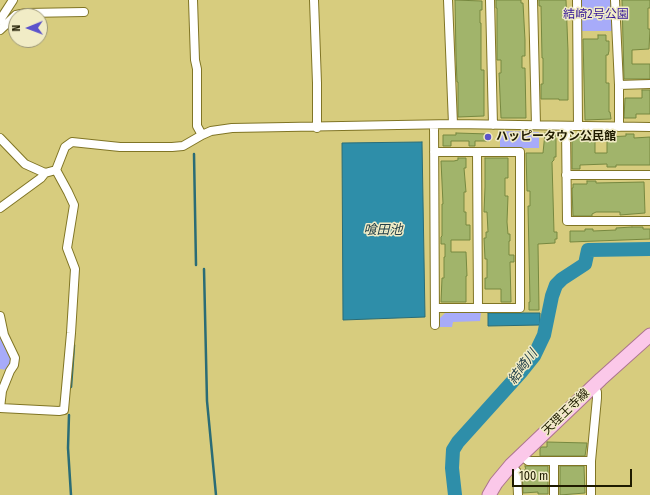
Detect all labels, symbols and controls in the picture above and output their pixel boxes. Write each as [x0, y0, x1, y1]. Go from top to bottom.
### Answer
north arrow [8, 8, 48, 48]
park label: 結崎2号公園 [563, 8, 629, 22]
text: N [10, 25, 23, 32]
place label: ハッピータウン公民館 [496, 130, 616, 144]
marker: ハッピータウン公民館 [483, 132, 493, 142]
water label: 喰田池 [364, 222, 402, 238]
water label: 結崎川 [505, 347, 541, 387]
street label: 天理王寺線 [539, 386, 593, 438]
scale bar [514, 461, 634, 487]
text: 100 m [519, 469, 548, 483]

